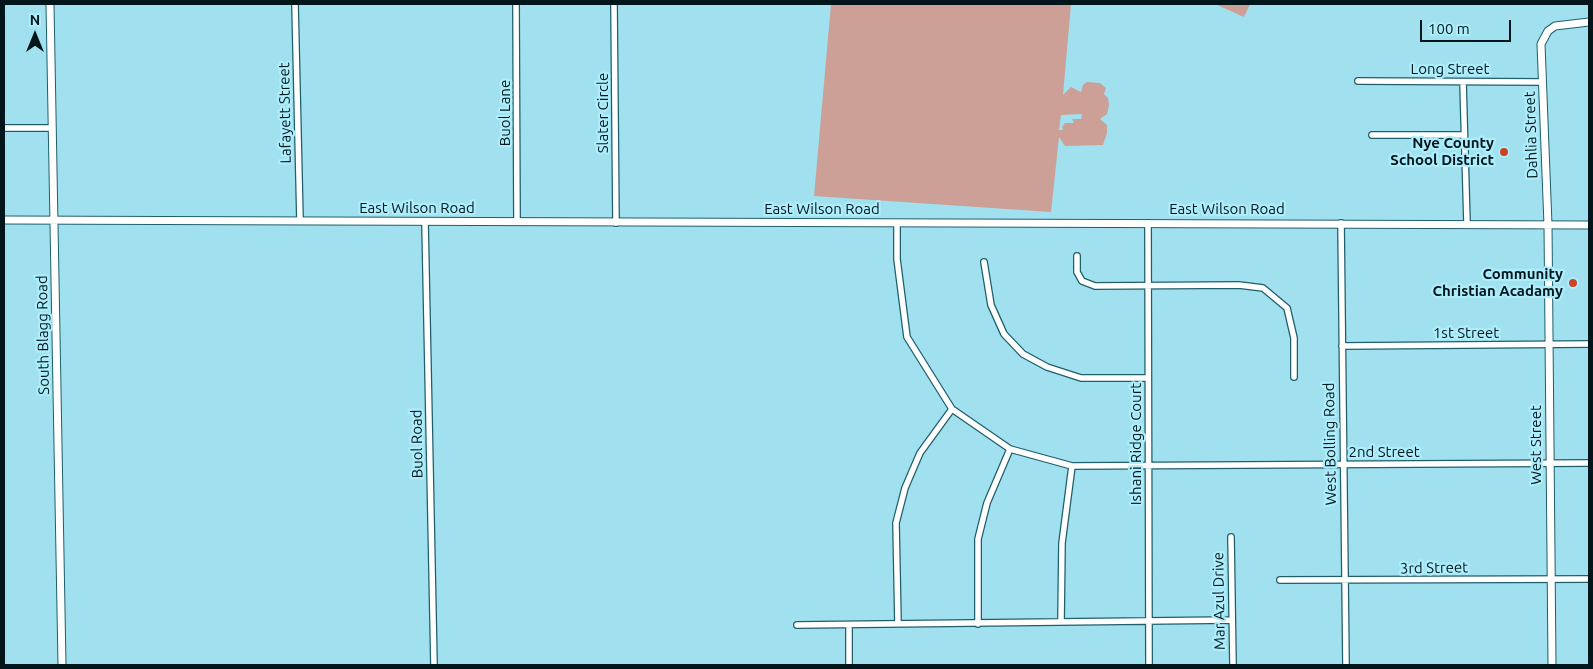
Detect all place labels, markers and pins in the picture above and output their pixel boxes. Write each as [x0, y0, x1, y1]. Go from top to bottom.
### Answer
place label: Nye County School District [1390, 134, 1494, 169]
marker: Nye County School District [1498, 146, 1510, 158]
place label: Community Christian Acadamy [1432, 265, 1563, 300]
marker: Community Christian Acadamy [1567, 277, 1579, 289]

